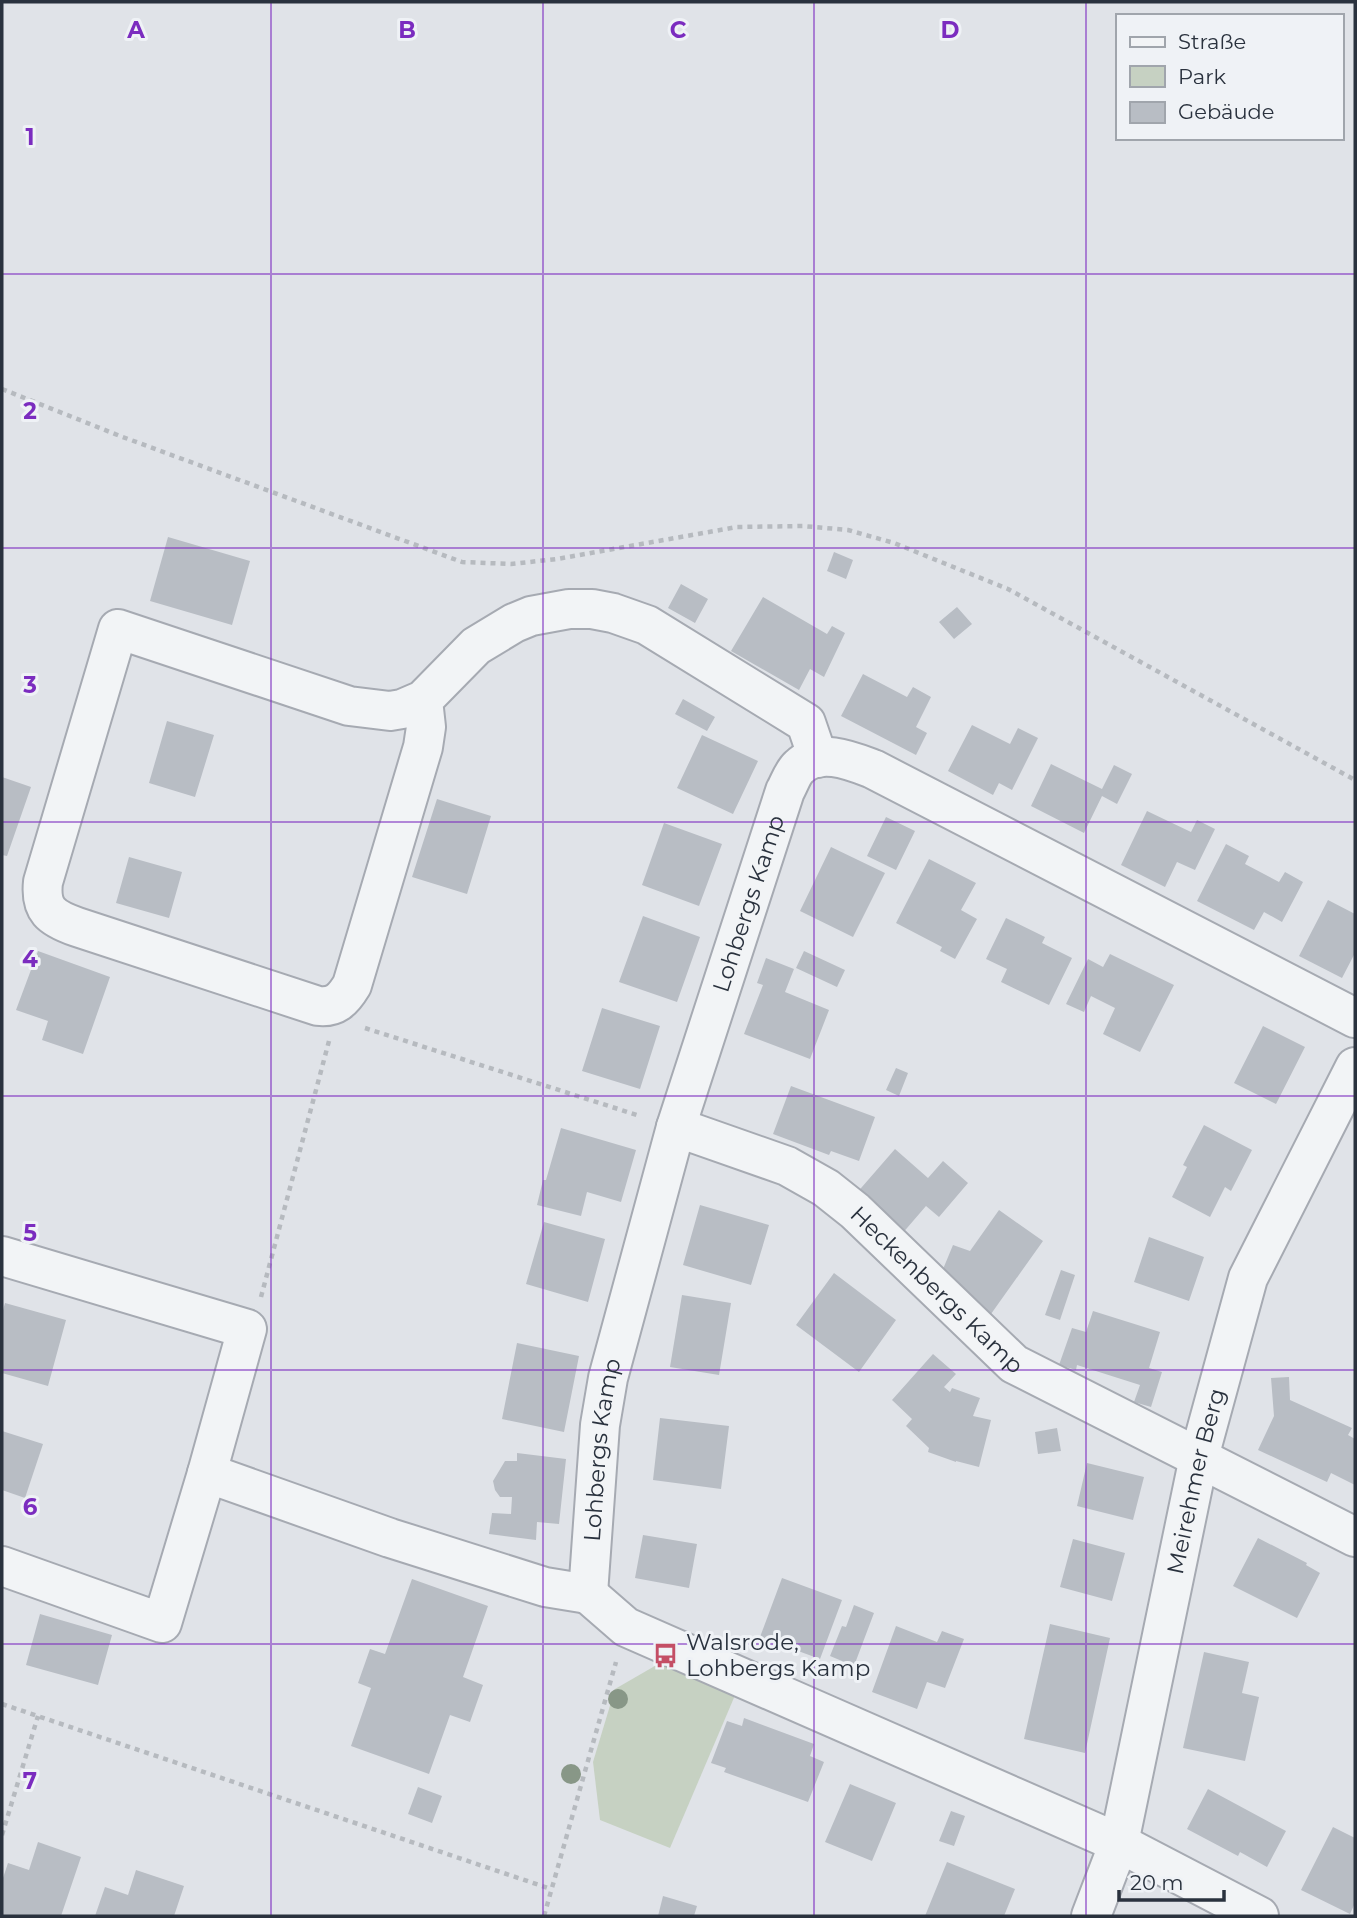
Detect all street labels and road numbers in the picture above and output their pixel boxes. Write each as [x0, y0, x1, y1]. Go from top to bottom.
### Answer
street label: Lohbergs Kamp [707, 812, 790, 996]
street label: Heckenbergs Kamp [845, 1200, 1029, 1379]
street label: Lohbergs Kamp [578, 1355, 627, 1542]
street label: Meirehmer Berg [1161, 1385, 1231, 1577]

